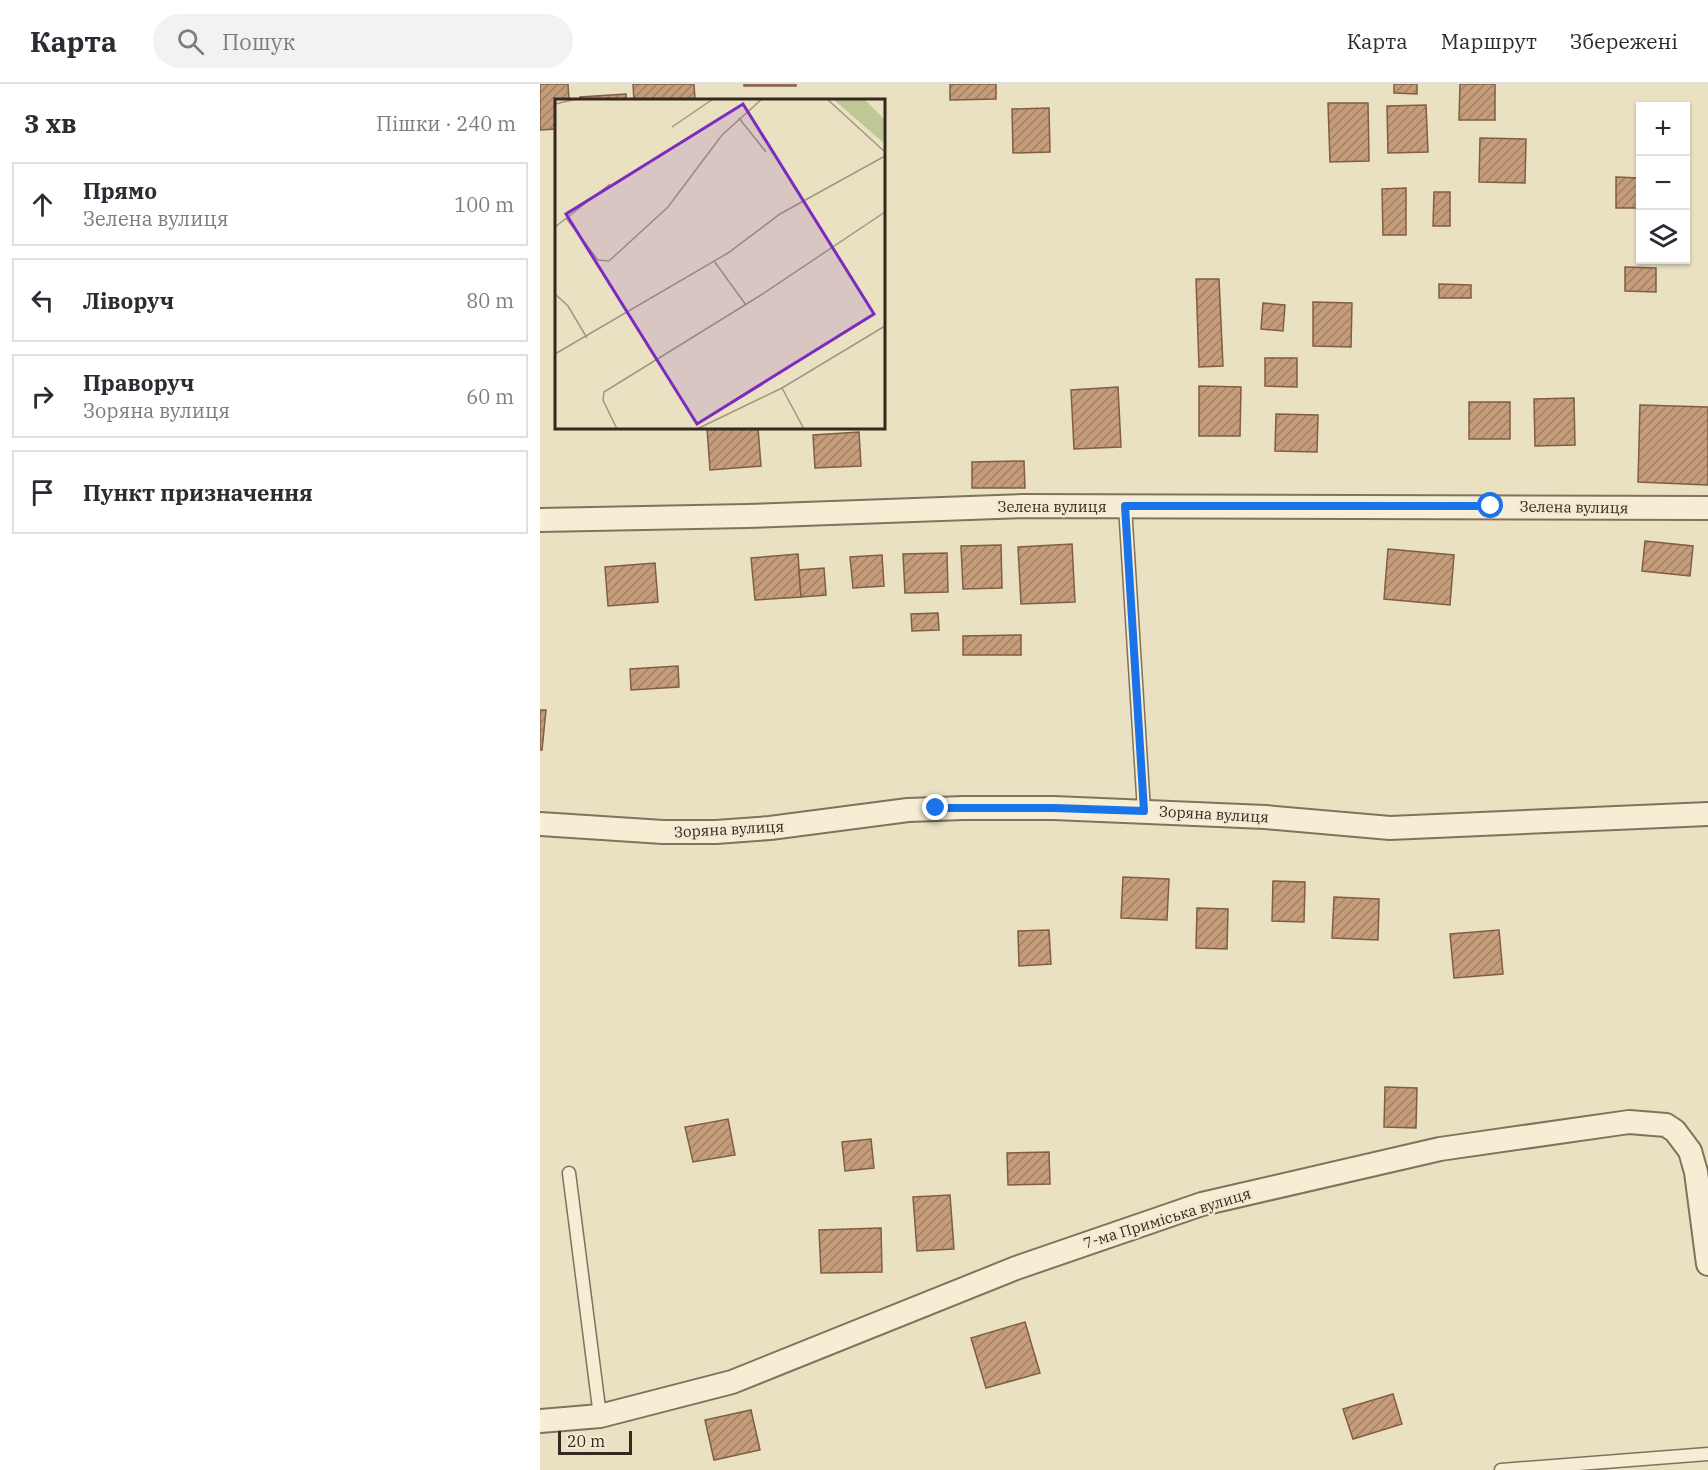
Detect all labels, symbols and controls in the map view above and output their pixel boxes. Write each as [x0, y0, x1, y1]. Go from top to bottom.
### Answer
search box [153, 14, 573, 68]
text: Карта [30, 23, 117, 60]
icon: search [174, 25, 207, 58]
text: Пошук [222, 27, 295, 56]
text: Карта [1347, 27, 1408, 55]
text: Маршрут [1441, 27, 1537, 55]
text: Збережені [1570, 27, 1678, 55]
inset map [555, 99, 885, 429]
map controls [1636, 102, 1690, 264]
button: + [1636, 102, 1690, 156]
text: 3 хв [24, 106, 77, 140]
text: Пішки · 240 m [376, 110, 516, 137]
button: − [1636, 156, 1690, 210]
text: Прямо [83, 176, 157, 205]
icon: ahead [26, 188, 59, 221]
text: 100 m [454, 191, 514, 218]
text: Зелена вулиця [83, 205, 228, 232]
button: layers [1636, 210, 1690, 264]
icon: left [26, 284, 59, 317]
text: Ліворуч [83, 286, 174, 315]
text: 80 m [466, 287, 514, 314]
text: Праворуч [83, 368, 194, 397]
icon: right [26, 380, 59, 413]
text: 60 m [466, 383, 514, 410]
text: Зоряна вулиця [83, 397, 230, 424]
icon: arrive [26, 476, 59, 509]
text: Пункт призначення [83, 478, 313, 507]
route start [1477, 492, 1503, 518]
street label: Зелена вулиця [997, 497, 1107, 516]
street label: Зелена вулиця [1519, 497, 1629, 517]
route end [922, 794, 948, 820]
street label: Зоряна вулиця [1158, 802, 1270, 826]
street label: Зоряна вулиця [673, 817, 785, 841]
street label: 7-ма Приміська вулиця [1081, 1183, 1253, 1253]
scale bar [558, 1428, 632, 1456]
text: 20 m [567, 1431, 605, 1451]

